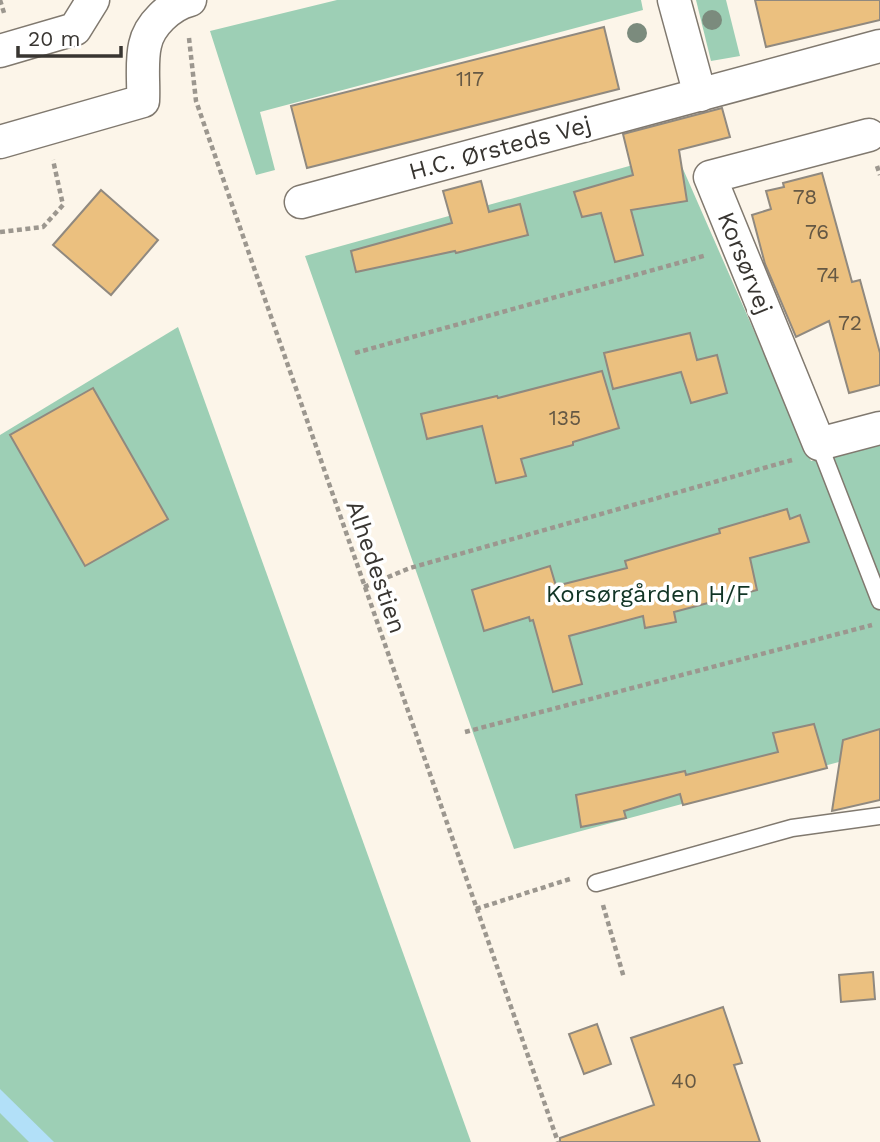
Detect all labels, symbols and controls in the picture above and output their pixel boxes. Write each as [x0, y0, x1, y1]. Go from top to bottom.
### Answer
scale bar [18, 14, 121, 58]
text: 20 m [28, 26, 80, 51]
house number: 117 [456, 66, 484, 91]
street label: H.C. Ørsteds Vej [406, 110, 594, 186]
house number: 78 [793, 184, 817, 209]
street label: Korsørvej [712, 208, 778, 318]
house number: 76 [805, 219, 829, 244]
house number: 74 [816, 262, 840, 287]
house number: 72 [838, 310, 862, 335]
house number: 135 [549, 405, 581, 430]
street label: Alhedestien [340, 497, 412, 637]
park label: Korsørgården H/F [546, 580, 750, 608]
house number: 40 [671, 1068, 697, 1093]

